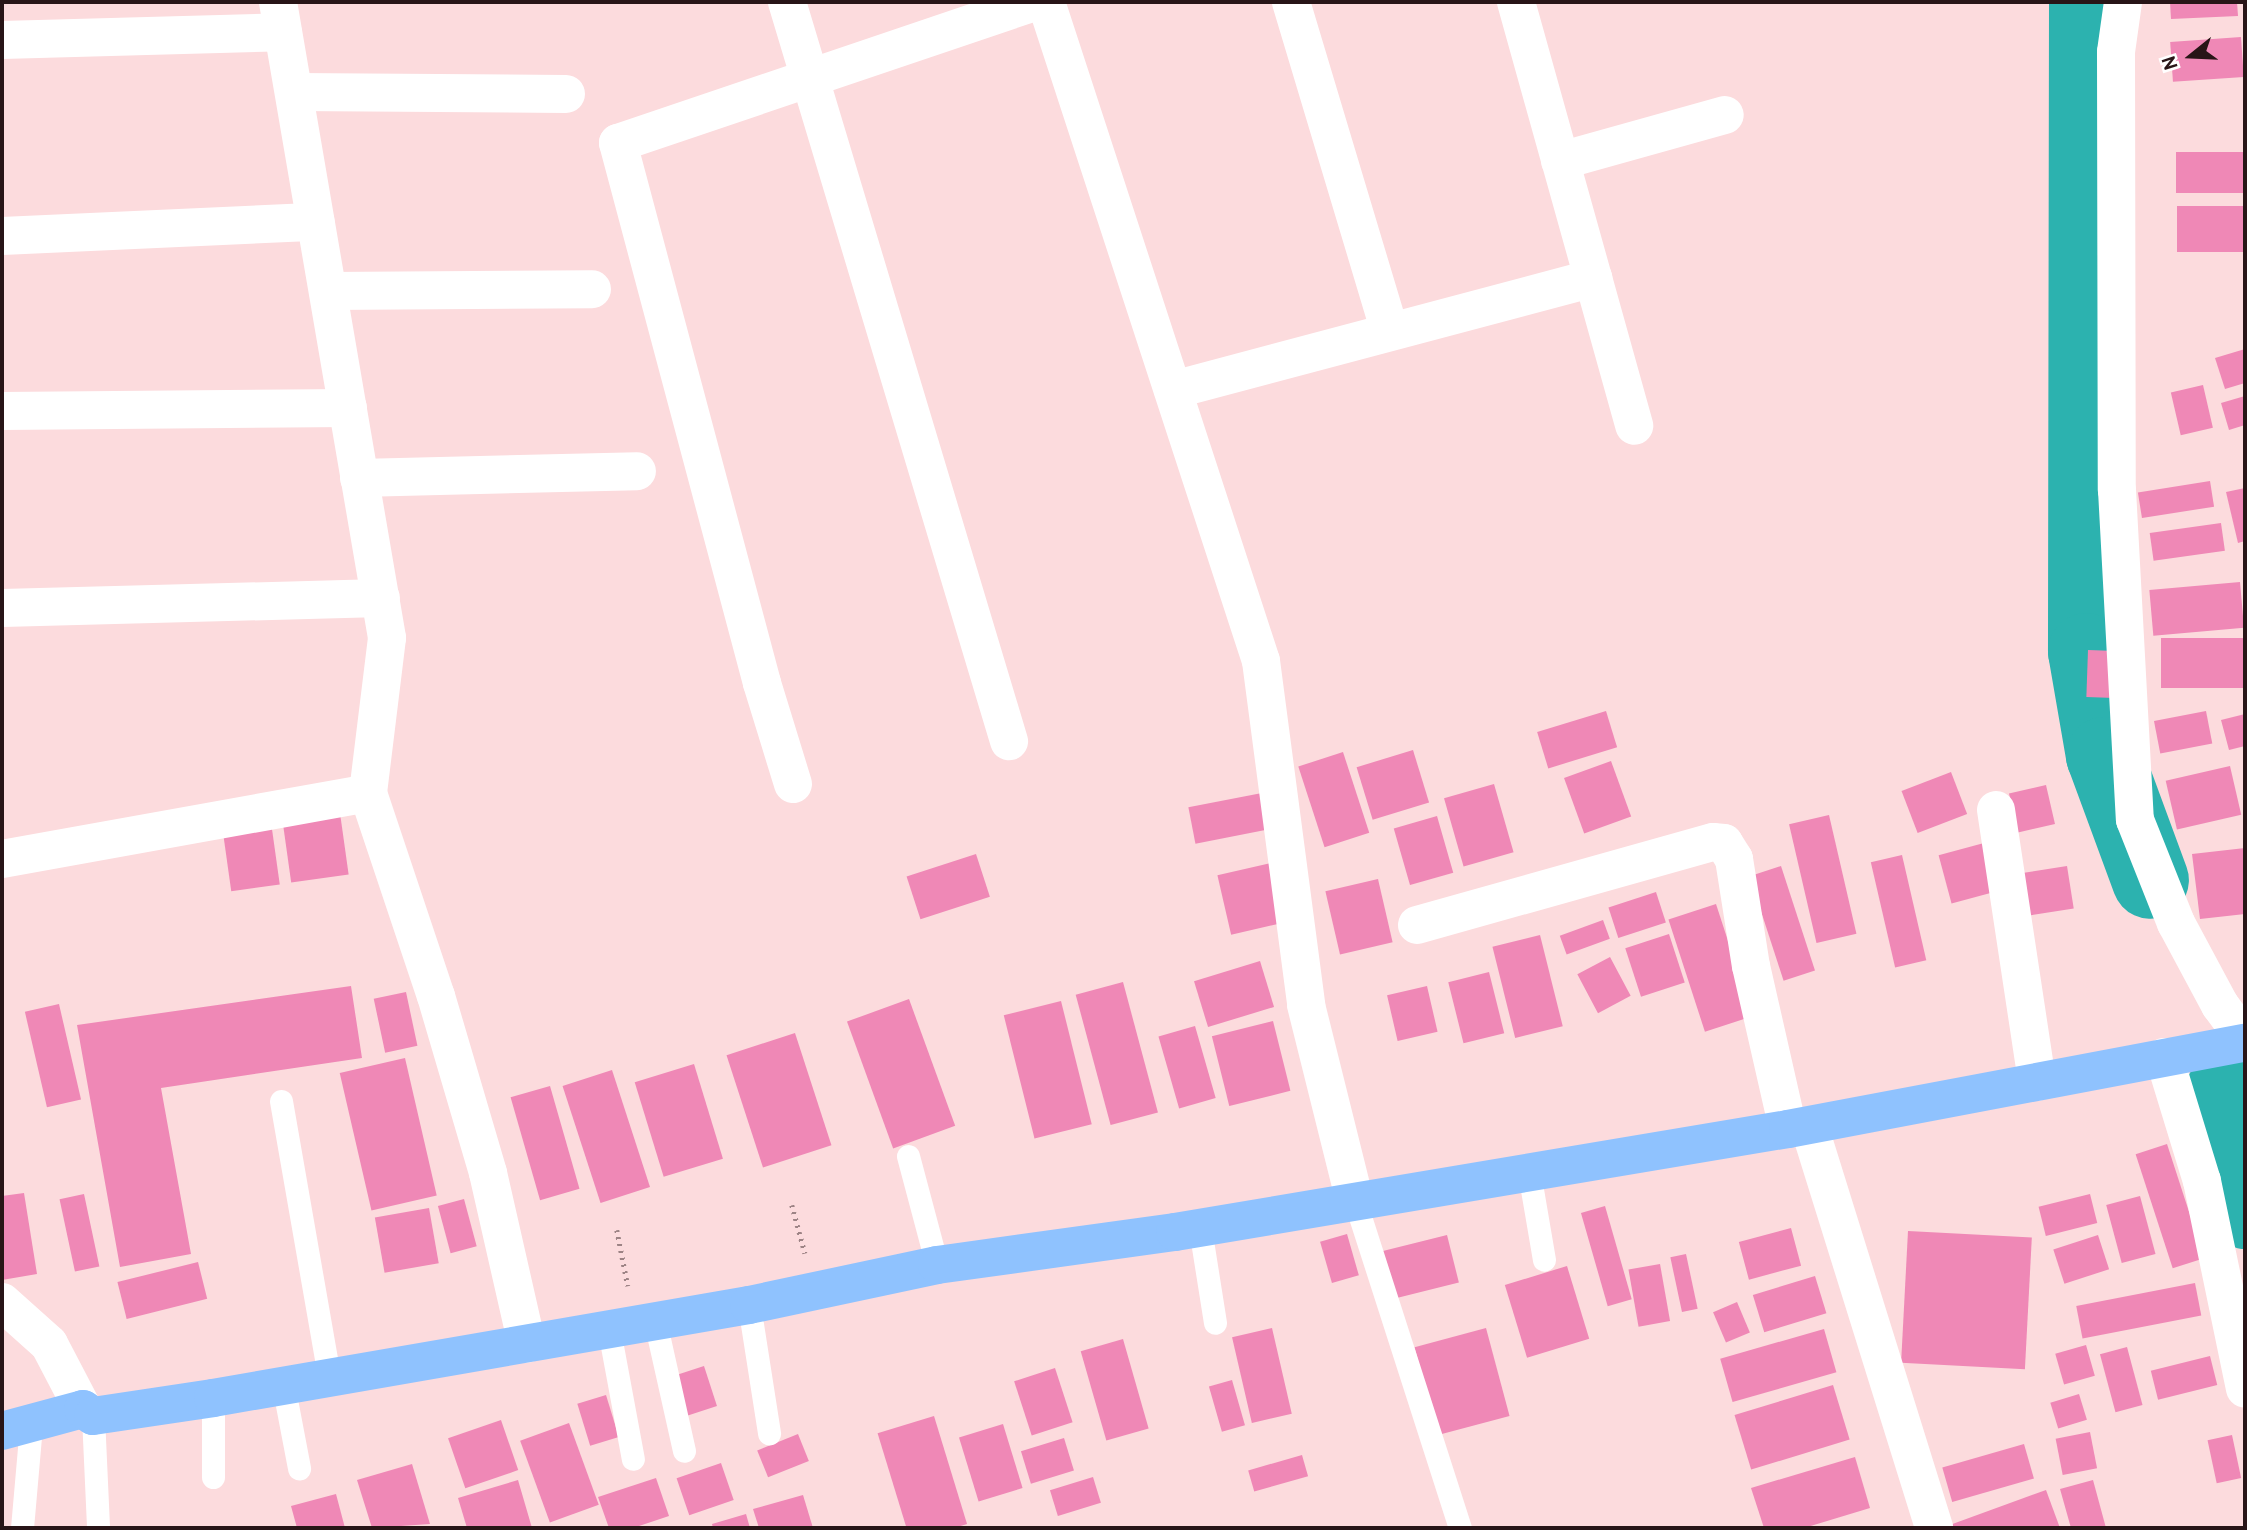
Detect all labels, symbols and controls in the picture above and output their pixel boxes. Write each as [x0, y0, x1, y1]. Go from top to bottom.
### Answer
north arrow [2156, 21, 2226, 91]
text: N [2158, 52, 2185, 73]

